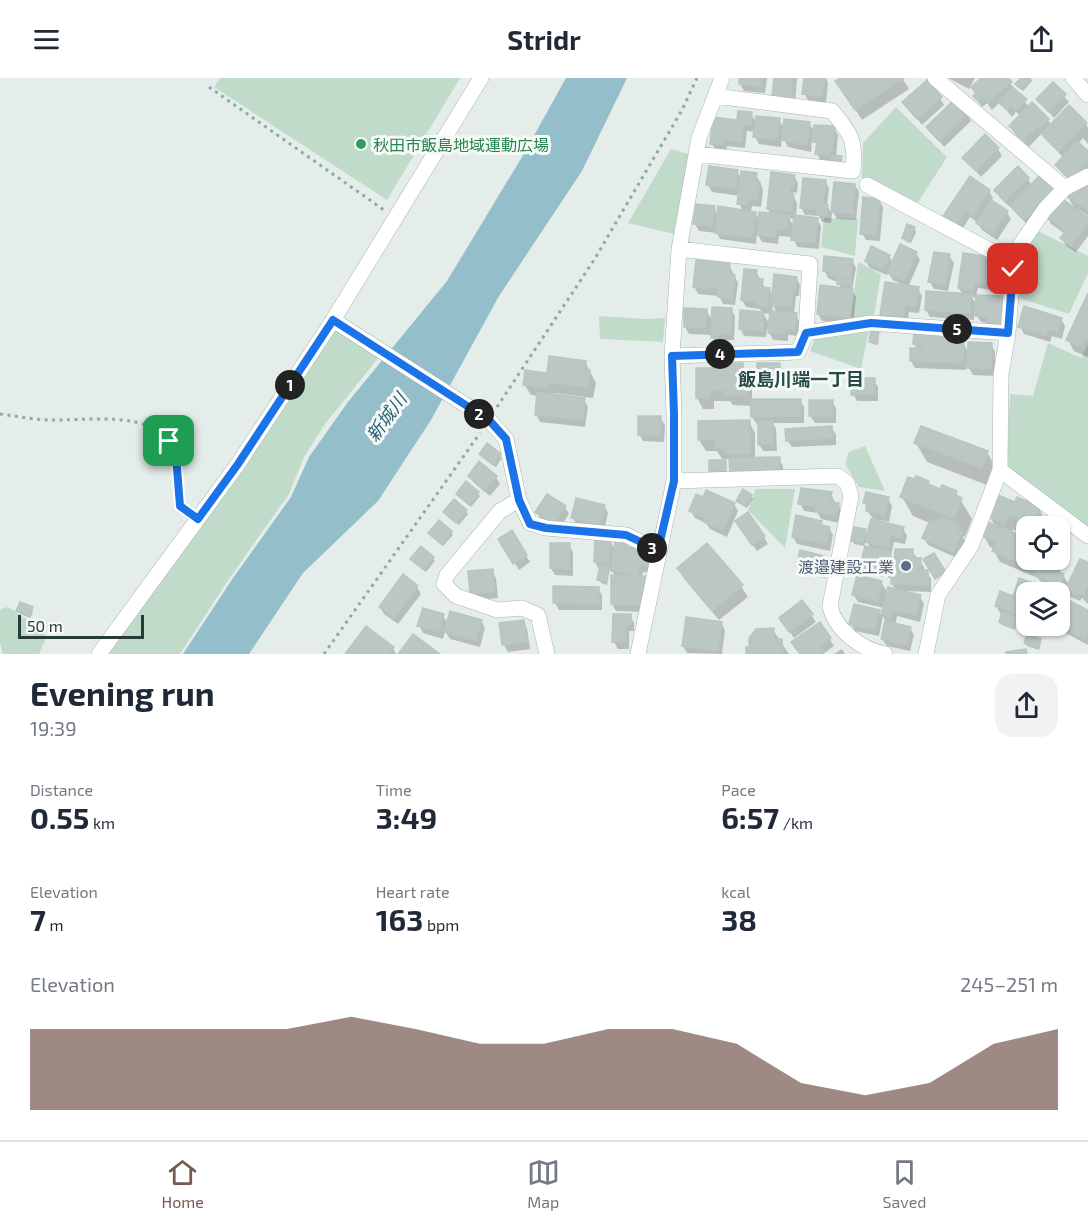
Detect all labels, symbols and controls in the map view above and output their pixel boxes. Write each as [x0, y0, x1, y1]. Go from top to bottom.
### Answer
icon: menu [30, 23, 63, 56]
text: Stridr [507, 23, 581, 55]
icon: share [1025, 23, 1058, 56]
place label: 秋田市飯島地域運動広場 [373, 135, 549, 154]
marker: 秋田市飯島地域運動広場 [354, 137, 368, 151]
pin [987, 243, 1038, 294]
icon: check [996, 252, 1029, 285]
pin: 5 [942, 314, 972, 344]
text: 5 [953, 319, 961, 338]
pin: 4 [705, 339, 735, 369]
text: 4 [715, 344, 725, 363]
district label: 飯島川端一丁目 [738, 368, 864, 390]
pin: 1 [275, 370, 305, 400]
text: 1 [287, 375, 293, 394]
water label: 新城川 [361, 387, 412, 445]
pin: 2 [464, 399, 494, 429]
text: 2 [474, 404, 484, 423]
pin [143, 415, 194, 466]
icon: arrive [152, 424, 185, 457]
map controls [1016, 516, 1070, 636]
button: locate [1016, 516, 1070, 570]
pin: 3 [637, 533, 667, 563]
text: 3 [647, 538, 657, 557]
place label: 渡邉建設工業 [798, 557, 894, 576]
marker: 渡邉建設工業 [899, 559, 913, 573]
button: layers [1016, 582, 1070, 636]
scale bar [18, 612, 144, 640]
text: 50 m [27, 616, 63, 635]
text: Evening run [30, 673, 215, 713]
button: share [995, 674, 1058, 737]
text: 19:39 [30, 716, 77, 740]
text: Distance [30, 780, 93, 799]
text: Time [376, 780, 412, 799]
text: Pace [721, 780, 756, 799]
text: 0.55 [30, 799, 89, 835]
text: 3:49 [376, 799, 437, 835]
text: 6:57 [721, 799, 779, 835]
text: km [89, 813, 115, 832]
text: /km [779, 813, 813, 832]
text: Elevation [30, 882, 98, 901]
text: Heart rate [376, 882, 450, 901]
text: kcal [721, 882, 751, 901]
text: 7 [30, 901, 46, 937]
text: 163 [376, 901, 423, 937]
text: 38 [721, 901, 757, 937]
text: m [46, 915, 63, 934]
text: bpm [423, 915, 459, 934]
text: Elevation [30, 972, 115, 996]
text: 245–251 m [960, 972, 1058, 996]
tab: Home [161, 1156, 204, 1211]
tab: Map [527, 1156, 560, 1211]
tab: Saved [883, 1156, 927, 1211]

